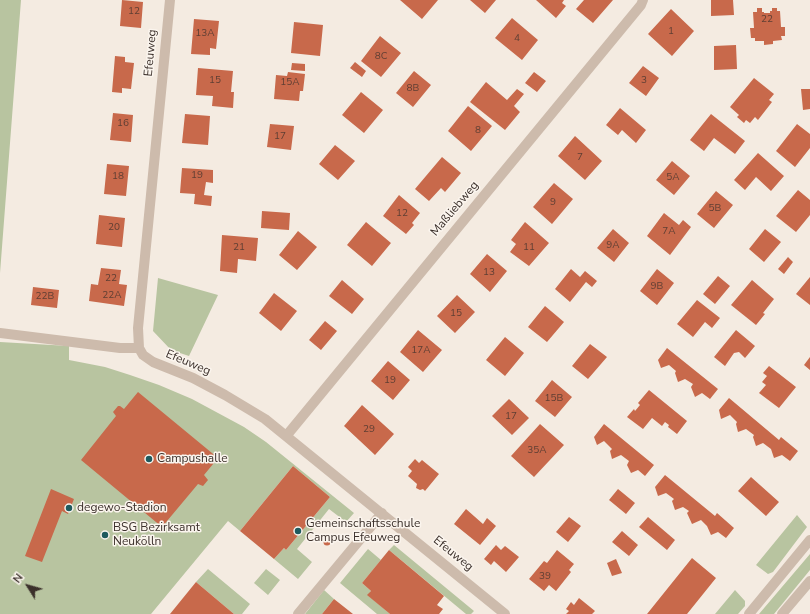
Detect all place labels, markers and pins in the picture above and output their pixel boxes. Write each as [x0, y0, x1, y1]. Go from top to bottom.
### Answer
place label: Campushalle [157, 452, 228, 466]
marker: Campushalle [144, 454, 154, 464]
place label: degewo-Stadion [77, 501, 167, 515]
marker: degewo-Stadion [64, 503, 74, 513]
place label: Gemeinschaftsschule Campus Efeuweg [306, 517, 420, 545]
place label: BSG Bezirksamt Neukölln [113, 521, 200, 549]
marker: Gemeinschaftsschule Campus Efeuweg [293, 526, 303, 536]
marker: BSG Bezirksamt Neukölln [100, 530, 110, 540]

